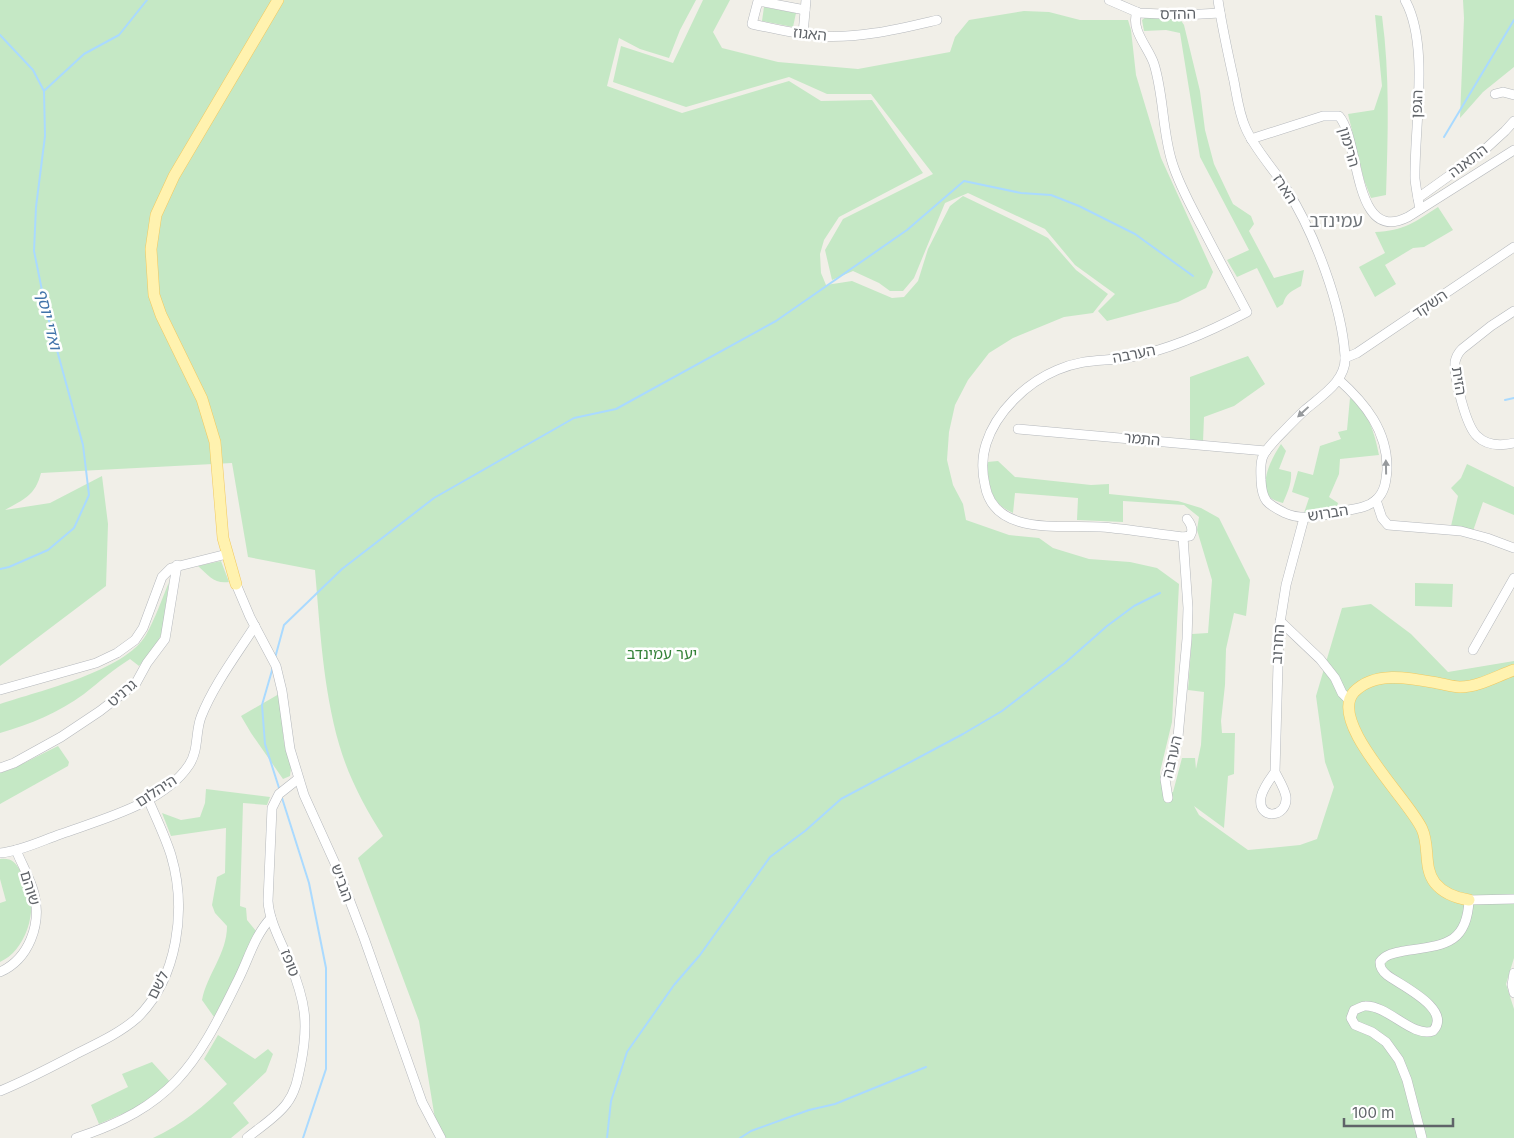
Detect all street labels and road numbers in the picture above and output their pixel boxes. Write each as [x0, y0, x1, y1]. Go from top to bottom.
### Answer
street label: ההדס [1160, 4, 1196, 23]
street label: האגוז [792, 22, 828, 45]
street label: הגפן [1407, 89, 1426, 119]
street label: הרימון [1335, 125, 1364, 169]
street label: התאנה [1444, 140, 1491, 182]
street label: הארז [1269, 170, 1302, 207]
street label: השקד [1409, 285, 1451, 322]
street label: הערבה [1111, 340, 1157, 367]
street label: הזית [1448, 365, 1471, 397]
street label: התמר [1123, 427, 1161, 450]
street label: הברוש [1306, 500, 1350, 525]
street label: החרוב [1267, 623, 1288, 665]
street label: גרניט [103, 674, 141, 711]
street label: הערבה [1157, 734, 1186, 780]
street label: היהלום [132, 770, 180, 811]
street label: הגביש [327, 861, 358, 904]
street label: שוהם [16, 868, 45, 907]
street label: טופז [277, 946, 304, 979]
street label: לשם [142, 967, 173, 1002]

